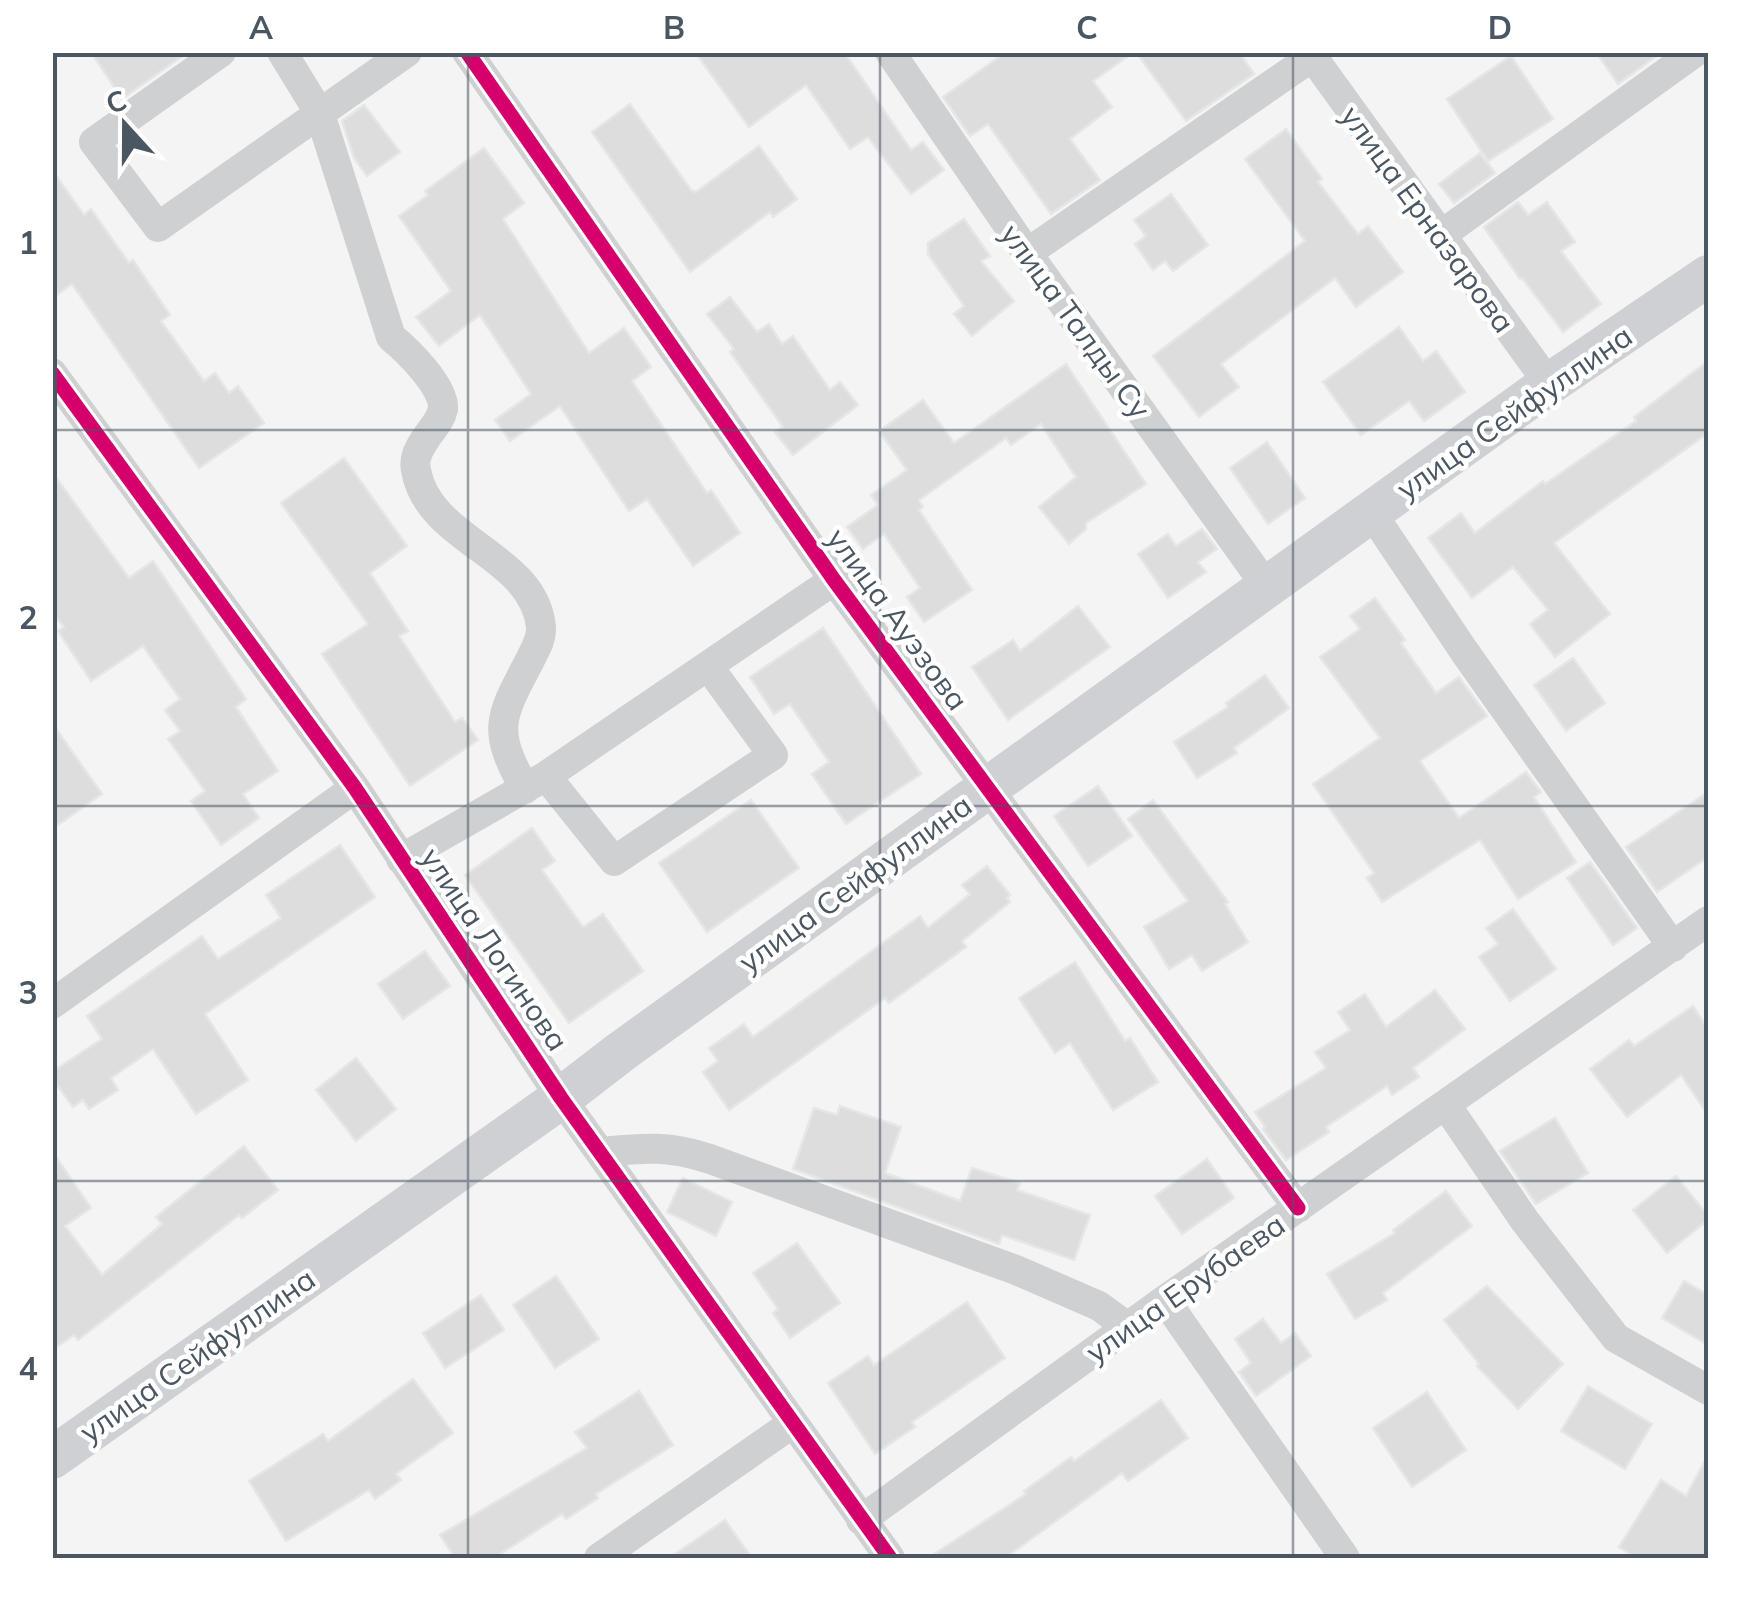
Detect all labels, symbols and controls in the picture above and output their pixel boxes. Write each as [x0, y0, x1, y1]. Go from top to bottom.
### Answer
text: A [249, 7, 273, 47]
text: B [663, 7, 685, 47]
text: C [1076, 7, 1098, 47]
text: D [1488, 7, 1512, 47]
north arrow [75, 75, 175, 175]
text: С [101, 81, 131, 121]
street label: улица Ерназарова [1333, 98, 1523, 340]
street label: улица Талды Су [993, 216, 1159, 426]
text: 1 [18, 222, 38, 262]
street label: улица Сейфуллина [1389, 316, 1639, 508]
street label: улица Ауэзова [819, 520, 977, 718]
text: 2 [18, 597, 38, 637]
street label: улица Сейфуллина [731, 786, 979, 980]
street label: улица Логинова [413, 840, 577, 1058]
text: 3 [18, 972, 38, 1012]
street label: улица Ерубаева [1078, 1205, 1292, 1371]
street label: улица Сейфуллина [72, 1259, 322, 1451]
text: 4 [18, 1348, 38, 1388]

